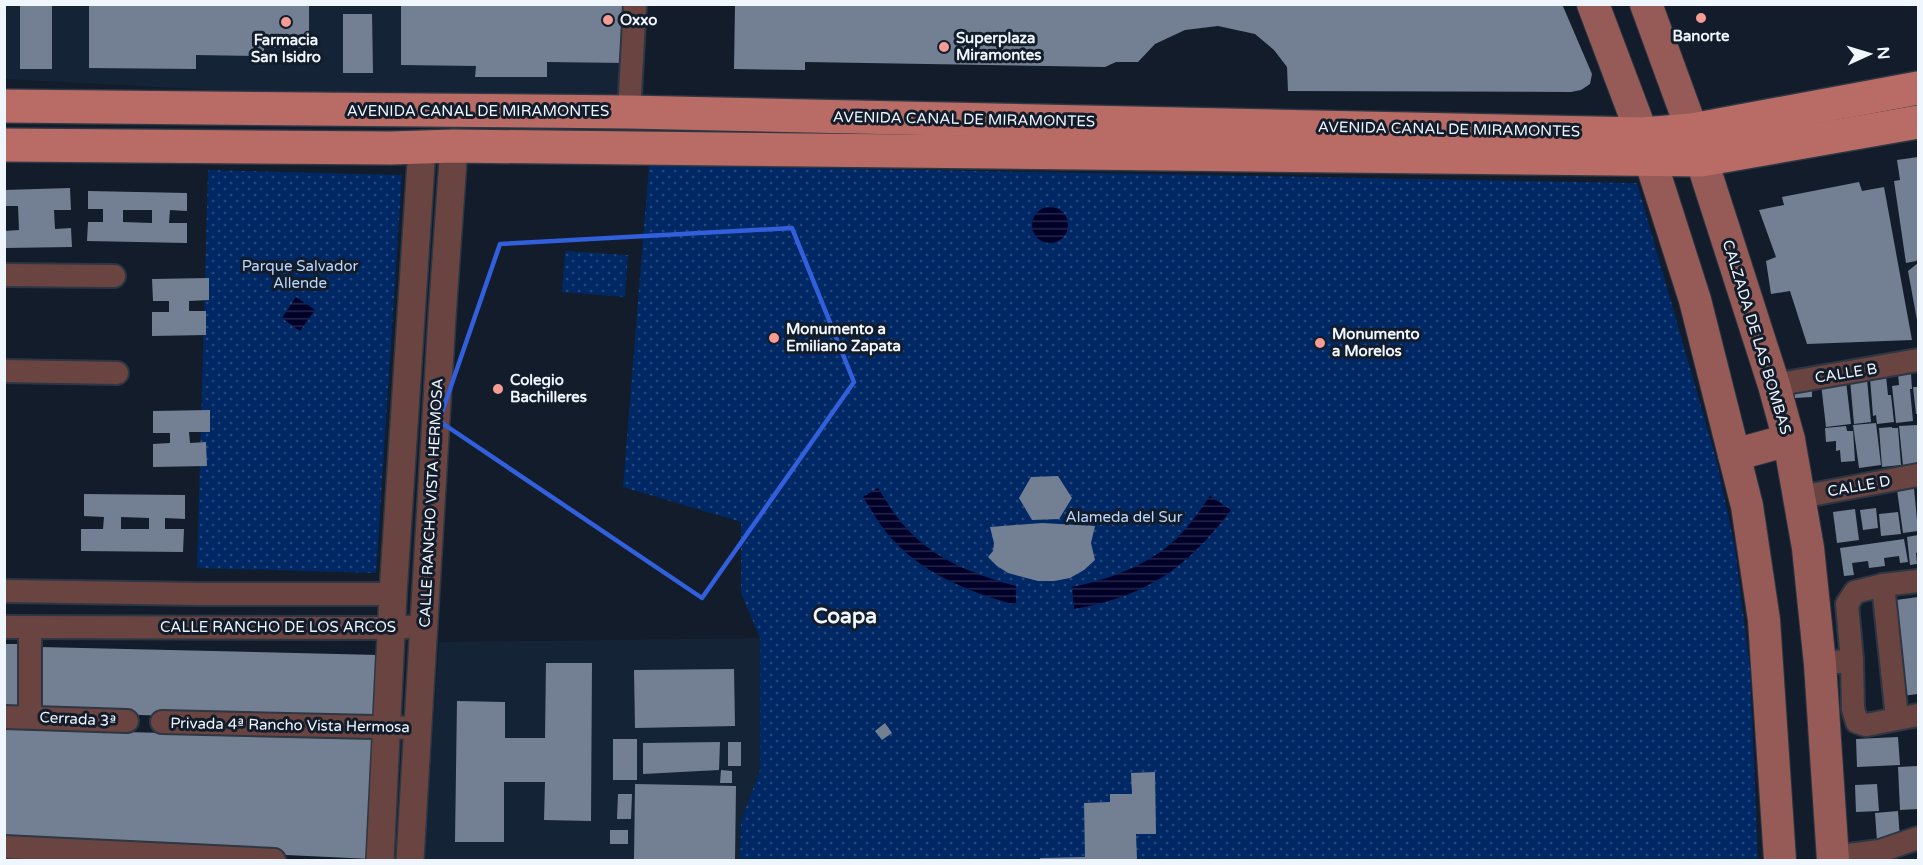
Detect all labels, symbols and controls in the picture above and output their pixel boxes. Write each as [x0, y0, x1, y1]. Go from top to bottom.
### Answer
place label: Oxxo [620, 11, 657, 29]
marker: Banorte [1694, 11, 1708, 25]
marker: Oxxo [601, 13, 615, 27]
marker: Farmacia San Isidro [279, 15, 293, 29]
north arrow [1839, 24, 1899, 84]
place label: Banorte [1673, 27, 1730, 45]
place label: Superplaza Miramontes [956, 29, 1041, 64]
place label: Farmacia San Isidro [251, 31, 321, 66]
marker: Superplaza Miramontes [937, 40, 951, 54]
text: N [1873, 46, 1893, 60]
street label: AVENIDA CANAL DE MIRAMONTES [347, 102, 609, 120]
street label: AVENIDA CANAL DE MIRAMONTES [833, 108, 1095, 130]
street label: AVENIDA CANAL DE MIRAMONTES [1318, 118, 1580, 140]
street label: CALZADA DE LAS BOMBAS [1719, 238, 1795, 436]
park label: Parque Salvador Allende [242, 257, 359, 292]
place label: Monumento a Emiliano Zapata [786, 320, 901, 356]
place label: Monumento a Morelos [1332, 325, 1420, 360]
marker: Monumento a Emiliano Zapata [767, 331, 781, 345]
marker: Monumento a Morelos [1313, 336, 1327, 350]
street label: CALLE B [1814, 359, 1878, 387]
place label: Colegio Bachilleres [510, 371, 587, 406]
street label: CALLE RANCHO VISTA HERMOSA [415, 378, 447, 628]
marker: Colegio Bachilleres [491, 382, 505, 396]
street label: CALLE D [1826, 472, 1892, 500]
park label: Alameda del Sur [1066, 508, 1183, 526]
district label: Coapa [813, 604, 877, 629]
street label: CALLE RANCHO DE LOS ARCOS [160, 618, 396, 636]
street label: Cerrada 3ª [39, 708, 117, 730]
street label: Privada 4ª Rancho Vista Hermosa [170, 714, 410, 736]

